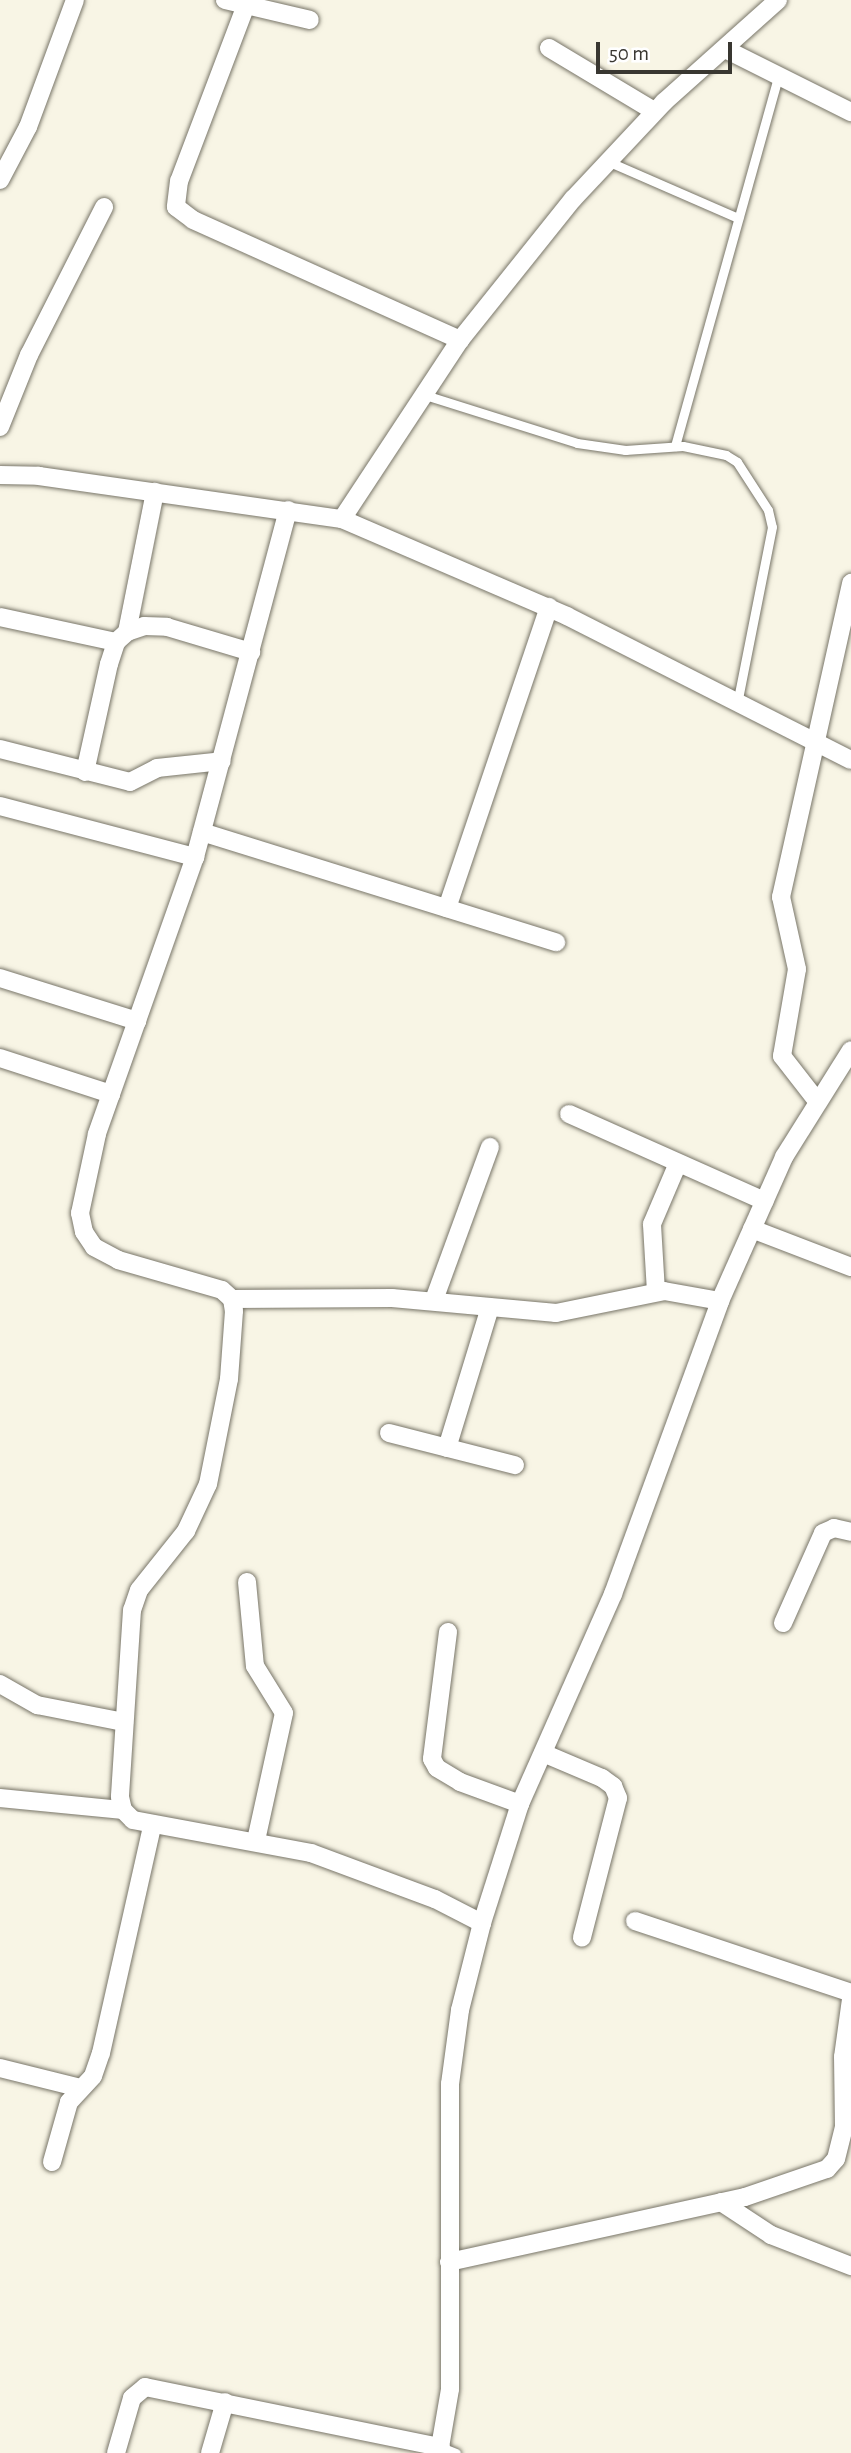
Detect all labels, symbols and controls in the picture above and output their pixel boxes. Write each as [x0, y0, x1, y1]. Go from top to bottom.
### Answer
scale bar [599, 28, 736, 72]
text: 50 m [609, 43, 649, 64]

